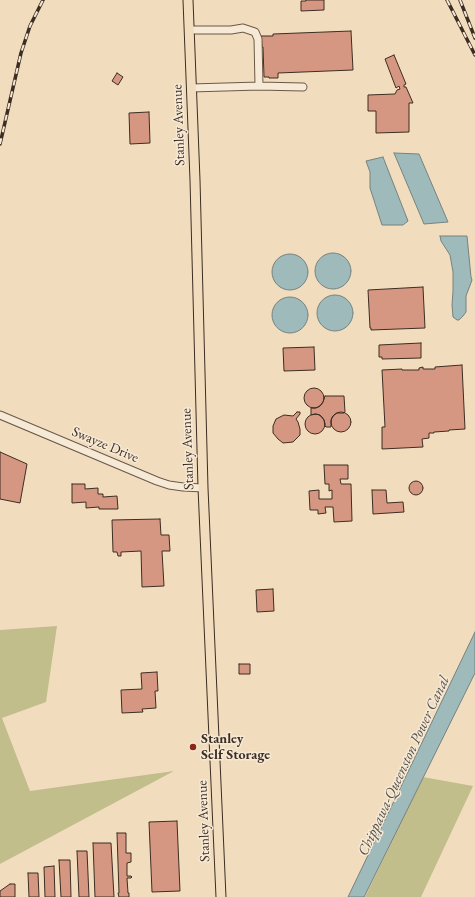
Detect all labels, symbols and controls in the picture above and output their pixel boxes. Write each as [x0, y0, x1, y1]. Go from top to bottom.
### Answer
street label: Stanley Avenue [169, 84, 189, 166]
street label: Stanley Avenue [178, 408, 198, 490]
street label: Swayze Drive [69, 423, 141, 467]
water label: Chippawa-Queenston Power Canal [354, 673, 454, 859]
place label: Stanley Self Storage [201, 731, 270, 764]
marker: Stanley Self Storage [188, 742, 198, 752]
street label: Stanley Avenue [194, 780, 214, 862]

